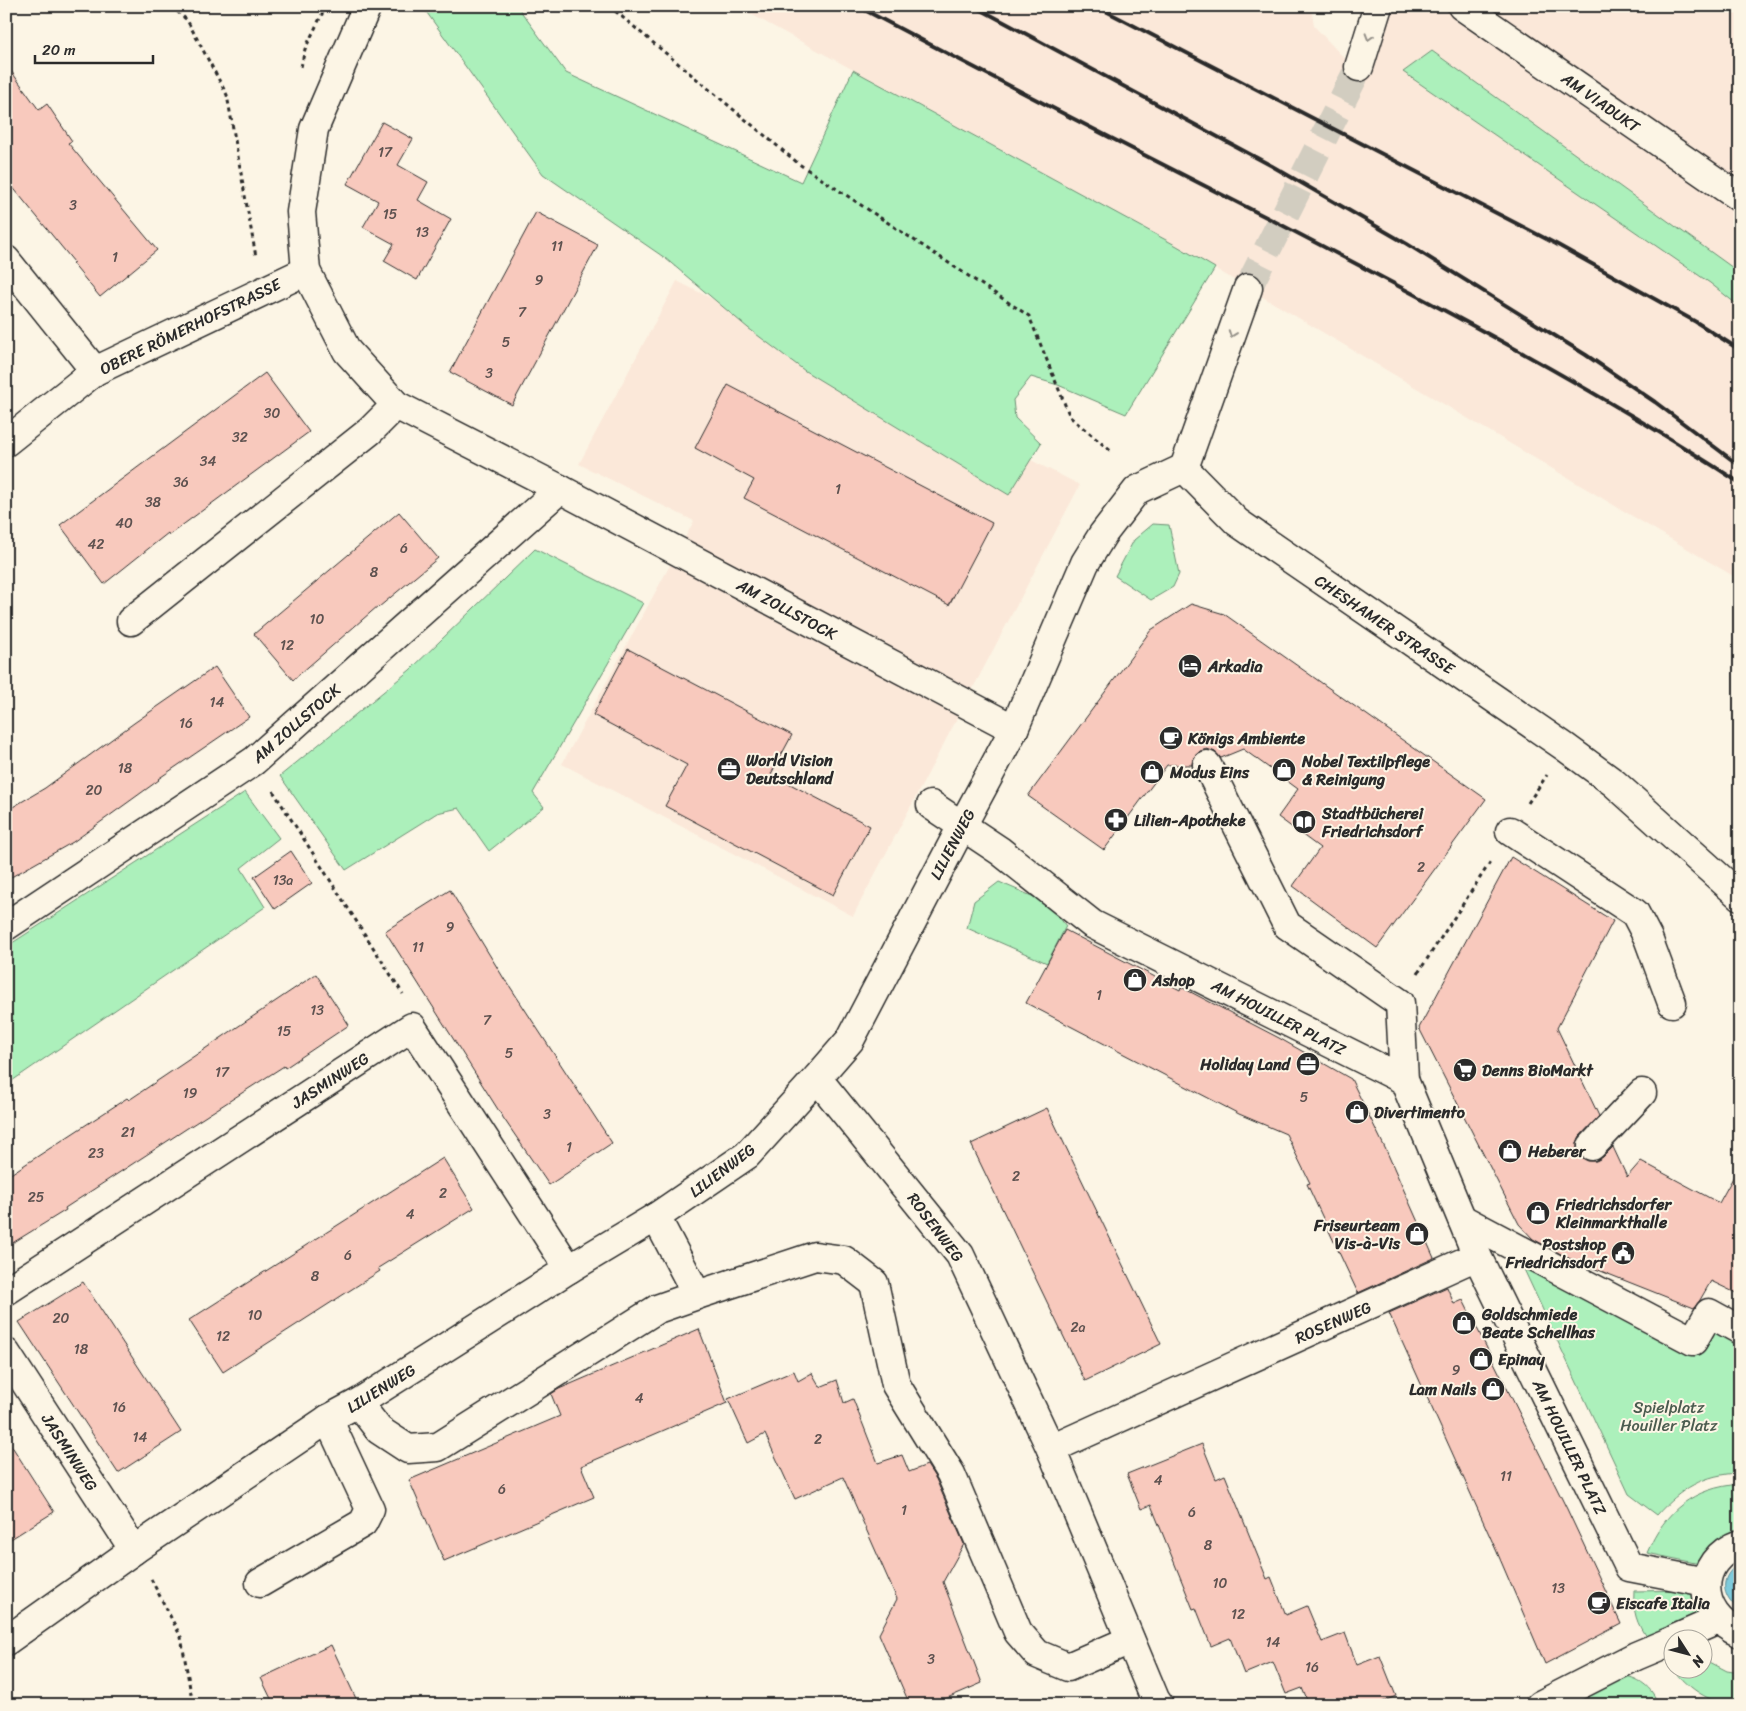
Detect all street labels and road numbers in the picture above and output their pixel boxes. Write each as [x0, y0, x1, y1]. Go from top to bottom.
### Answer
street label: AM VIADUKT [1554, 64, 1648, 141]
street label: OBERE RÖMERHOFSTRASSE [95, 269, 287, 383]
street label: CHESHAMER STRASSE [1309, 566, 1462, 683]
street label: AM ZOLLSTOCK [730, 570, 843, 649]
street label: AM ZOLLSTOCK [244, 675, 348, 771]
street label: LILIENWEG [921, 803, 983, 885]
street label: AM HOUILLER PLATZ [1205, 970, 1352, 1064]
street label: JASMINWEG [284, 1044, 375, 1117]
street label: LILIENWEG [683, 1136, 762, 1205]
street label: ROSENWEG [900, 1186, 972, 1269]
street label: ROSENWEG [1290, 1293, 1376, 1352]
street label: LILIENWEG [341, 1356, 422, 1421]
street label: AM HOUILLER PLATZ [1524, 1373, 1615, 1521]
street label: JASMINWEG [33, 1406, 106, 1497]

